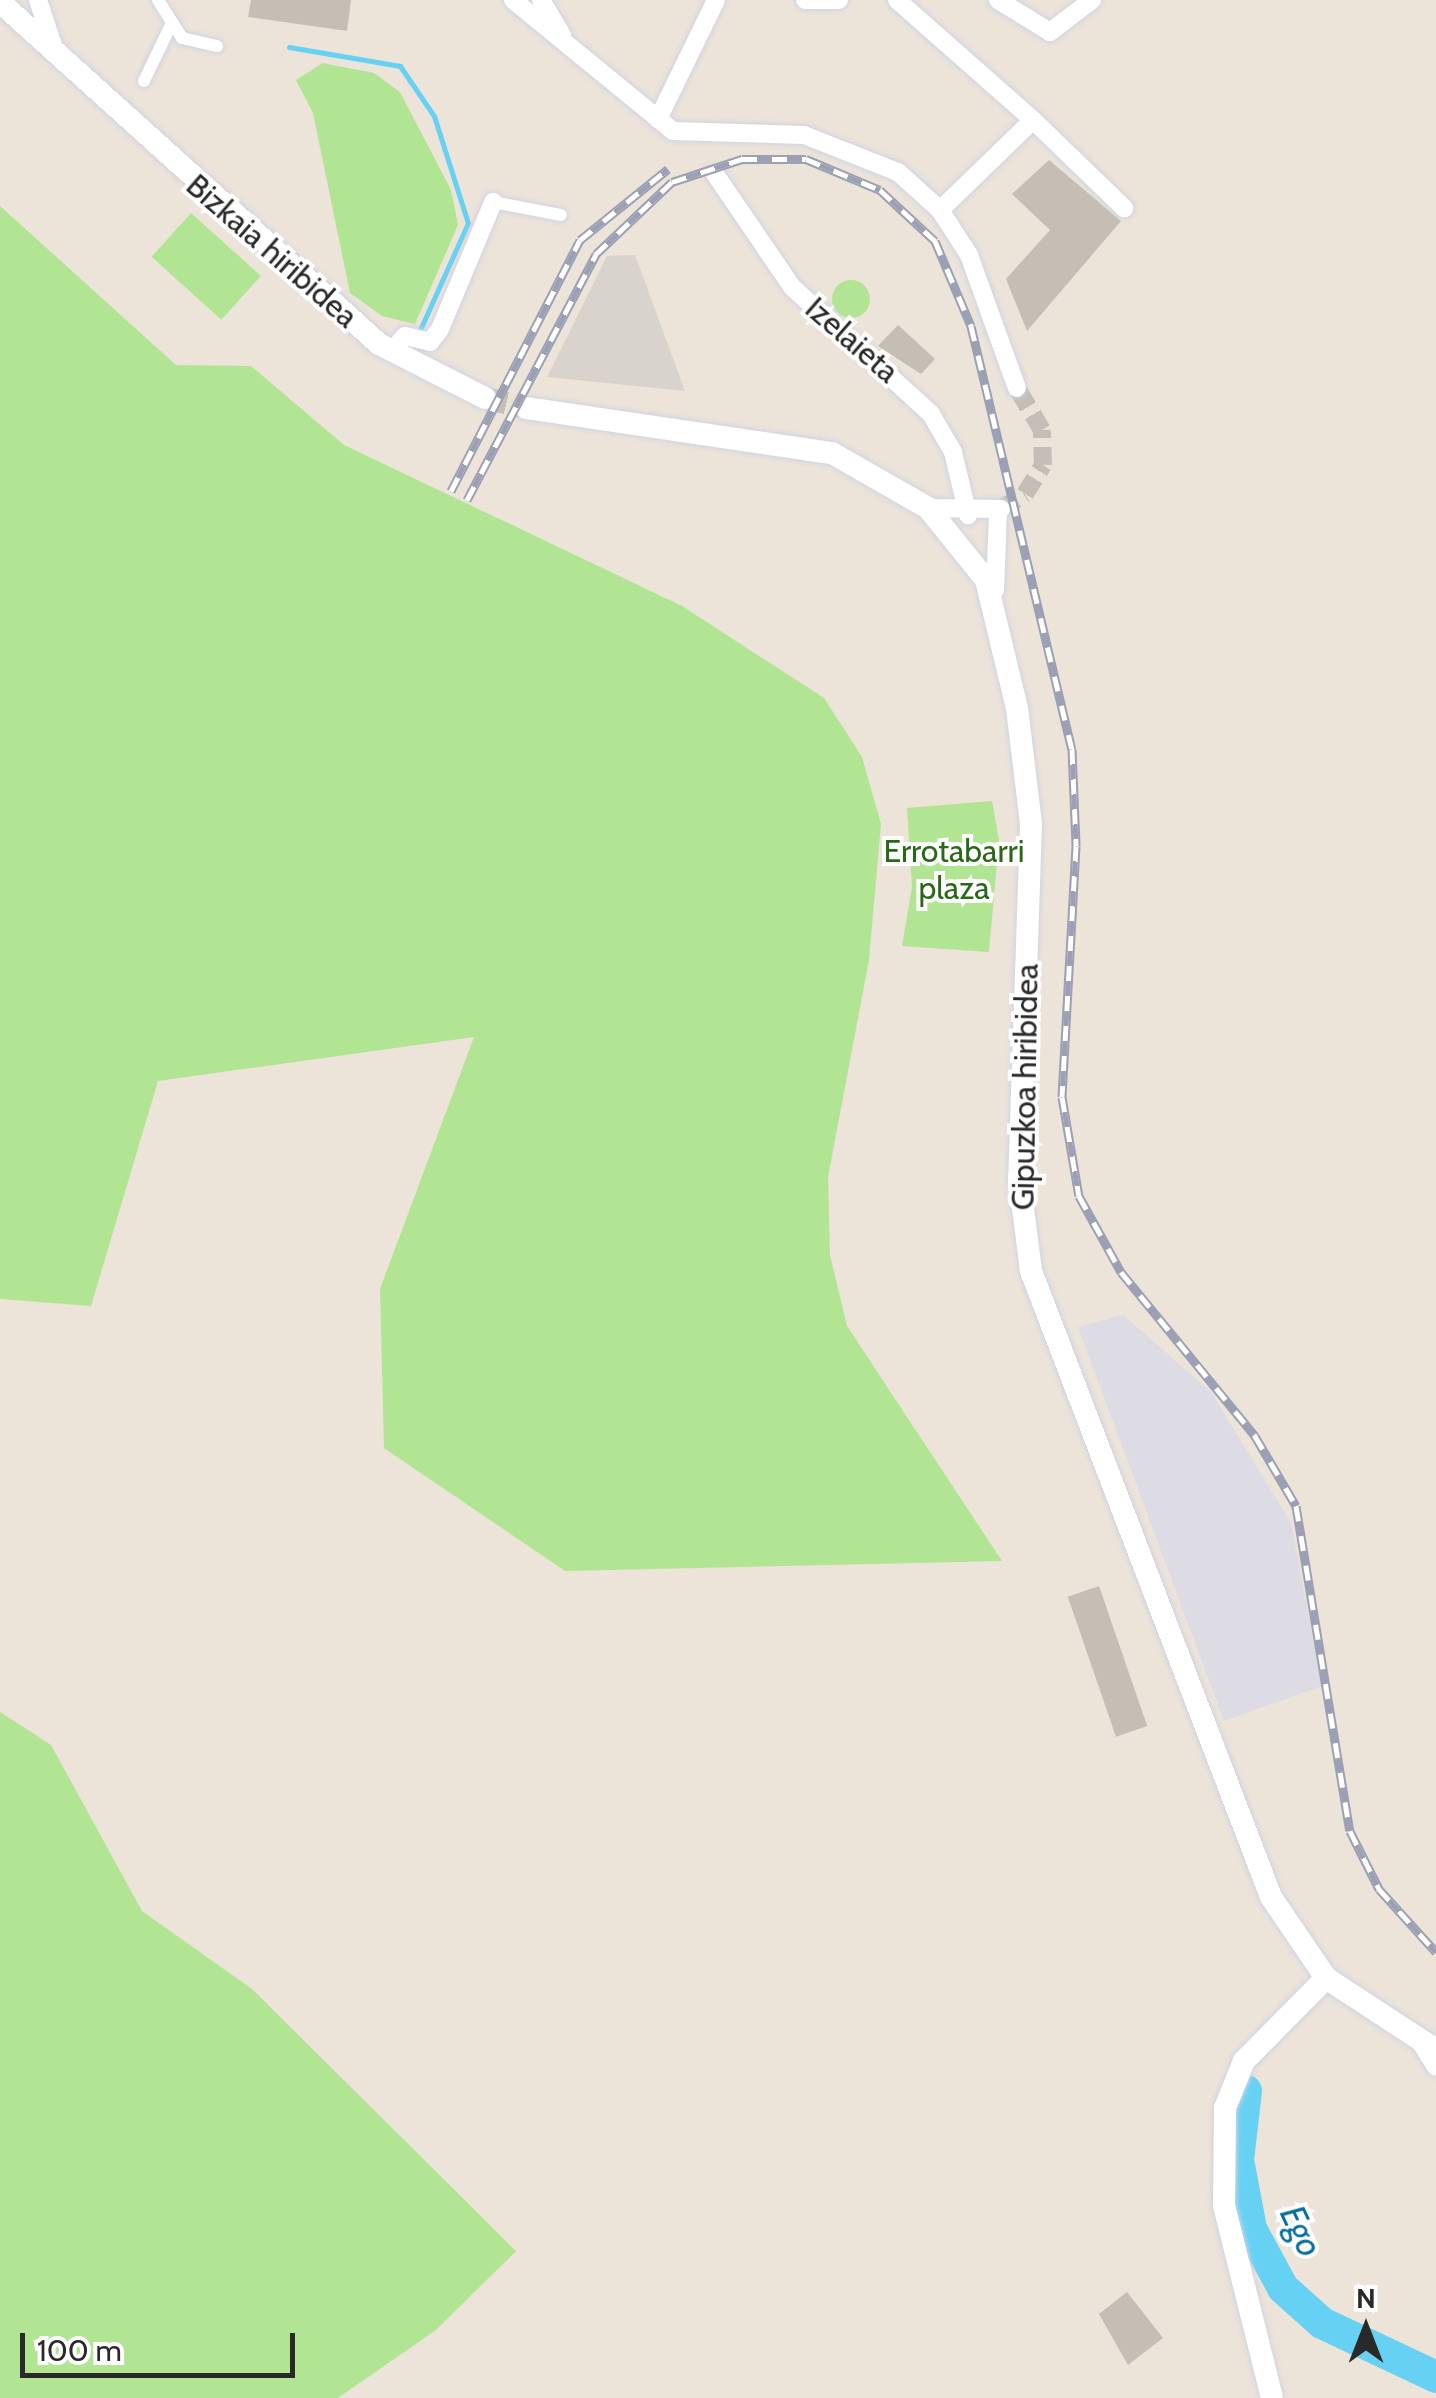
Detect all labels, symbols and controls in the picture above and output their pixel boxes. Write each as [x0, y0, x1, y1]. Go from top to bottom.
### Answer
street label: Bizkaia hiribidea [178, 166, 366, 336]
street label: Izelaieta [797, 289, 907, 391]
park label: Errotabarri plaza [884, 833, 1024, 908]
street label: Gipuzkoa hiribidea [1004, 963, 1046, 1211]
water label: Ego [1271, 2199, 1331, 2263]
north arrow [1316, 2278, 1416, 2378]
text: N [1356, 2281, 1376, 2315]
scale bar [25, 2313, 300, 2375]
text: 100 m [37, 2332, 122, 2369]

